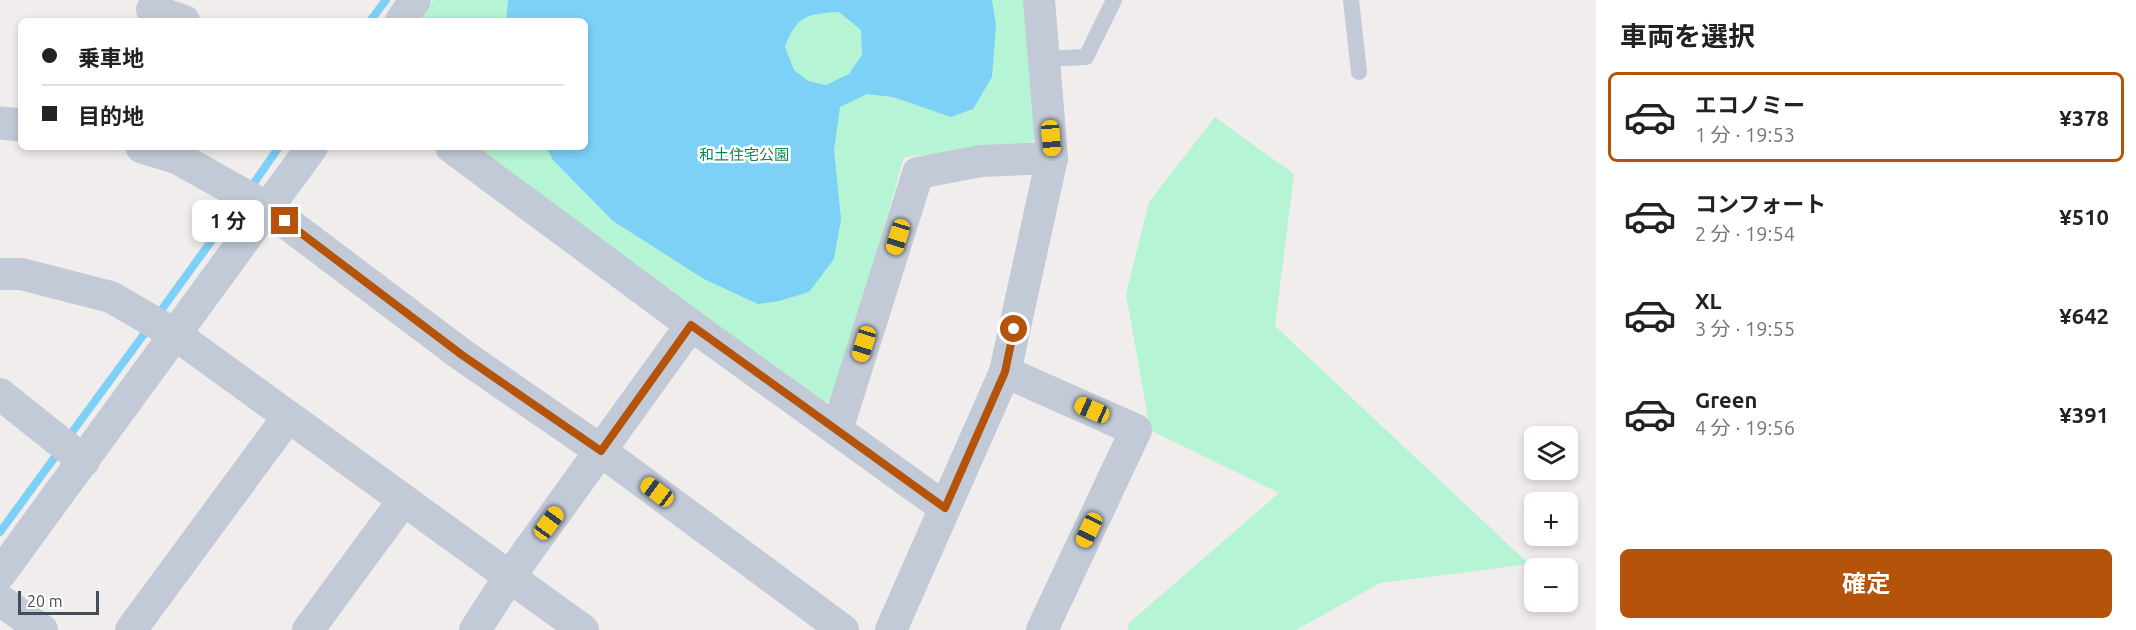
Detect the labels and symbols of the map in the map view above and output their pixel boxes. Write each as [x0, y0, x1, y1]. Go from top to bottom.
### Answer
car [1040, 119, 1062, 157]
park label: 和土住宅公園 [699, 146, 789, 163]
callout: 1 分 [192, 200, 264, 242]
route end [271, 207, 298, 234]
car [884, 217, 912, 257]
route start [1000, 315, 1027, 342]
car [850, 324, 878, 364]
car [1072, 394, 1112, 426]
car [637, 474, 677, 510]
car [531, 503, 567, 543]
car [1073, 510, 1105, 550]
scale bar [18, 588, 99, 616]

